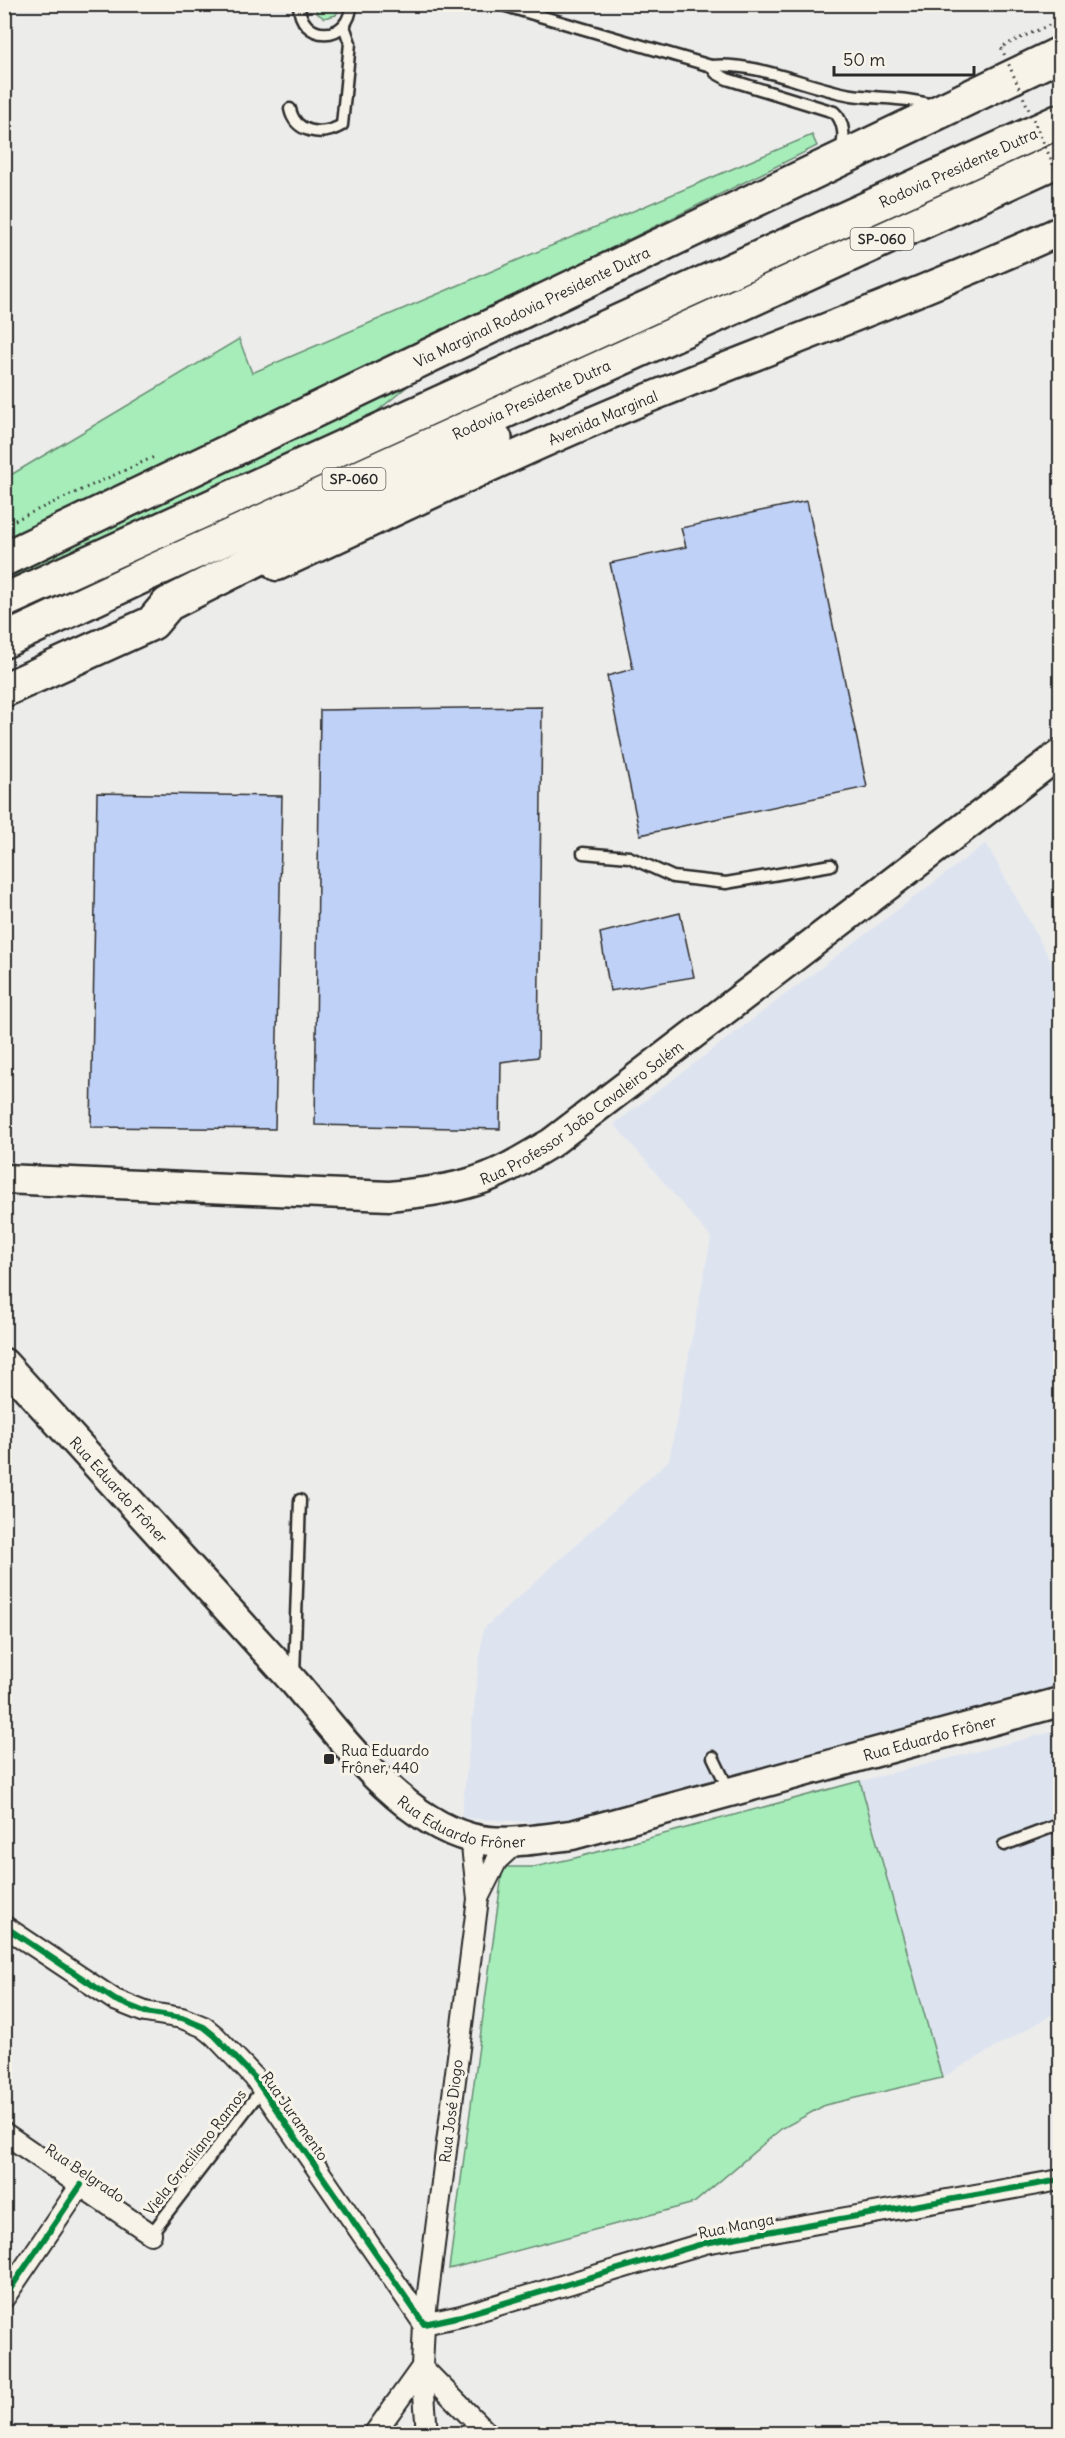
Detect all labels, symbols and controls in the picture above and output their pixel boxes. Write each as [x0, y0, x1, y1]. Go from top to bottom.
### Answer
scale bar [834, 39, 974, 77]
text: 50 m [843, 48, 885, 71]
street label: Rodovia Presidente Dutra [876, 123, 1041, 212]
road number: SP-060 [850, 228, 914, 250]
street label: Via Marginal Rodovia Presidente Dutra [411, 242, 653, 371]
street label: Rodovia Presidente Dutra [449, 355, 614, 443]
street label: Avenida Marginal [545, 386, 660, 449]
road number: SP-060 [322, 468, 386, 490]
street label: Rua Professor João Cavaleiro Salém [477, 1036, 687, 1189]
street label: Rua Eduardo Frôner [66, 1432, 172, 1547]
street label: Rua Eduardo Frôner [861, 1710, 998, 1765]
place label: Rua Eduardo Frôner, 440 [341, 1741, 429, 1777]
marker: Rua Eduardo Frôner, 440 [322, 1752, 336, 1766]
street label: Rua Eduardo Frôner [394, 1791, 526, 1851]
street label: Rua José Diogo [435, 2058, 467, 2164]
street label: Rua Juramento [257, 2068, 333, 2164]
street label: Viela Graciliano Ramos [140, 2085, 250, 2219]
street label: Rua Belgrado [42, 2140, 128, 2206]
street label: Rua Manga [697, 2209, 776, 2243]

